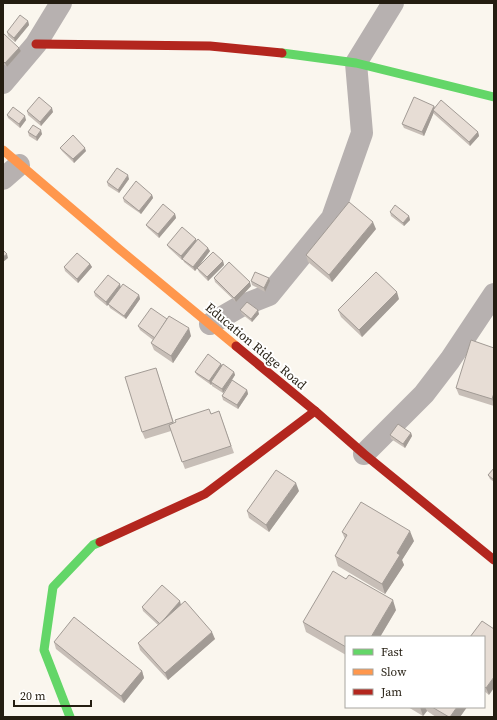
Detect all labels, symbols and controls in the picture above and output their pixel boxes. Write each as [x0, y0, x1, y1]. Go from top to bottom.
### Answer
street label: Education Ridge Road [202, 299, 311, 394]
legend [345, 636, 485, 708]
text: Fast [381, 644, 403, 660]
text: Slow [381, 664, 407, 680]
scale bar [14, 682, 91, 708]
text: Jam [380, 684, 402, 700]
text: 20 m [20, 688, 46, 704]

